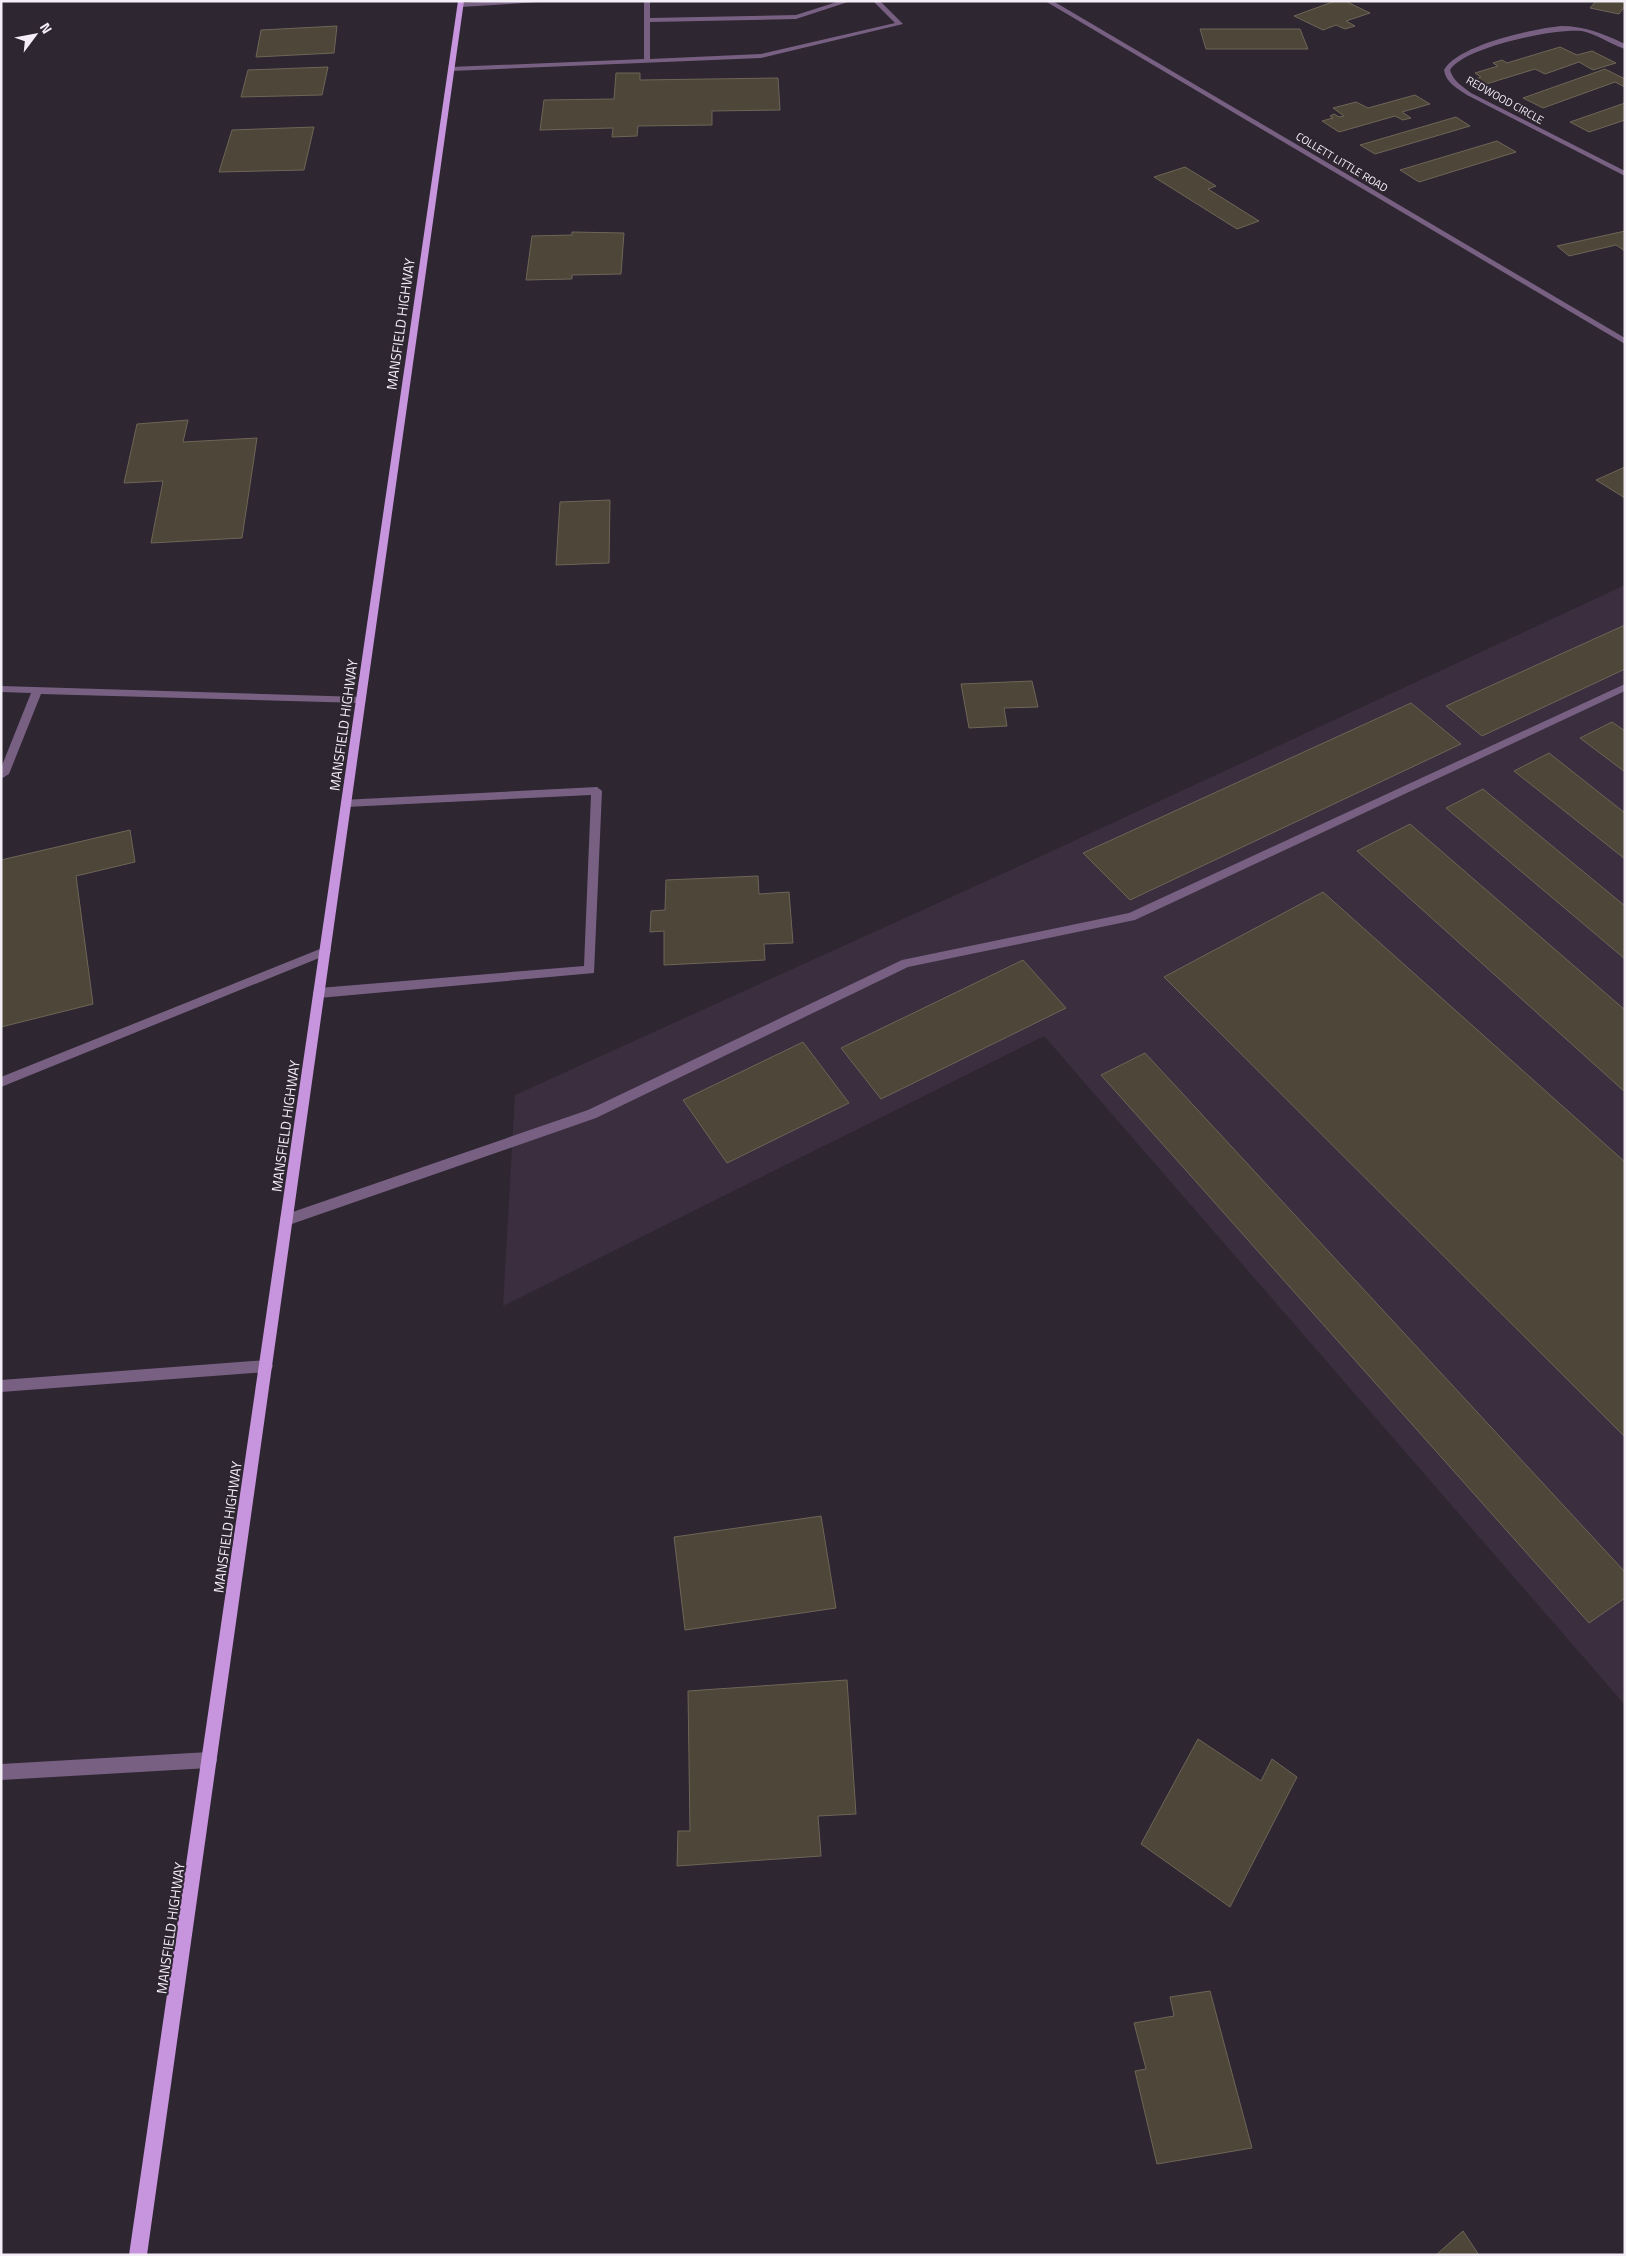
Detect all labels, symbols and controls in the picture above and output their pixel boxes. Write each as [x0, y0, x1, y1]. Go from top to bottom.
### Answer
north arrow [10, 10, 60, 60]
text: N [35, 18, 58, 38]
street label: REDWOOD CIRCLE [1463, 72, 1547, 128]
street label: COLLETT LITTLE ROAD [1293, 128, 1391, 196]
street label: MANSFIELD HIGHWAY [380, 256, 420, 391]
street label: MANSFIELD HIGHWAY [323, 657, 363, 792]
street label: MANSFIELD HIGHWAY [265, 1058, 305, 1193]
street label: MANSFIELD HIGHWAY [207, 1459, 247, 1594]
street label: MANSFIELD HIGHWAY [150, 1860, 190, 1995]

